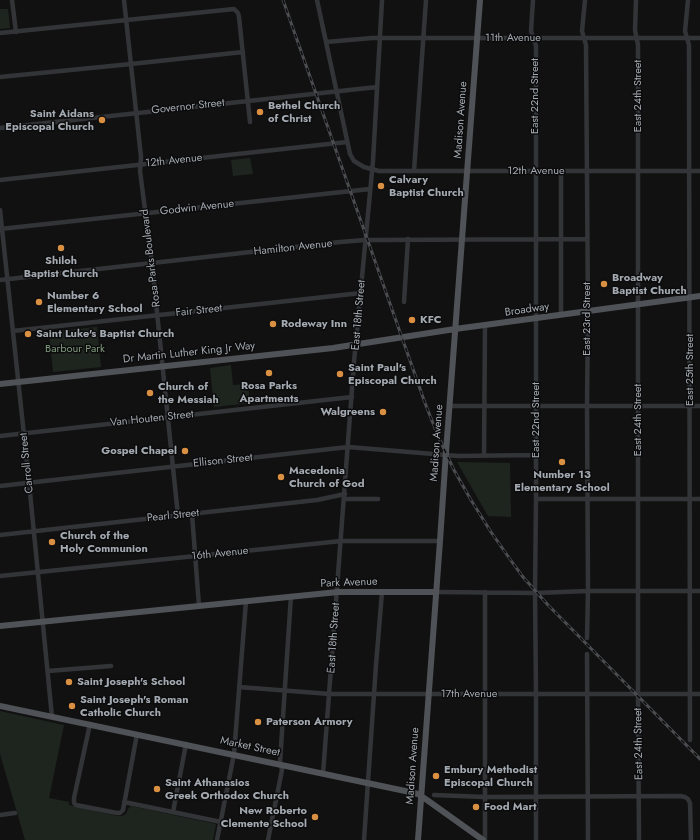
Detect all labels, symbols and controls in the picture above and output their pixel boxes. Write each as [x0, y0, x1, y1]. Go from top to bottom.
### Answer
street label: 11th Avenue [485, 31, 541, 45]
street label: East 22nd Street [528, 58, 542, 134]
street label: East 24th Street [631, 60, 645, 132]
street label: Madison Avenue [452, 81, 470, 159]
street label: Governor Street [151, 97, 225, 117]
place label: Bethel Church of Christ [268, 99, 340, 125]
place label: Saint Aidans Episcopal Church [5, 107, 94, 133]
marker: Bethel Church of Christ [255, 107, 265, 117]
marker: Saint Aidans Episcopal Church [97, 115, 107, 125]
street label: 12th Avenue [145, 151, 203, 171]
street label: 12th Avenue [507, 164, 565, 178]
place label: Calvary Baptist Church [389, 173, 464, 199]
marker: Calvary Baptist Church [376, 181, 386, 191]
street label: Godwin Avenue [159, 198, 235, 218]
street label: Rosa Parks Boulevard [138, 208, 164, 308]
street label: Hamilton Avenue [253, 237, 333, 259]
marker: Shiloh Baptist Church [56, 243, 66, 253]
place label: Shiloh Baptist Church [24, 254, 98, 280]
place label: Broadway Baptist Church [612, 271, 687, 297]
street label: East 18th Street [349, 279, 369, 351]
marker: Broadway Baptist Church [599, 279, 609, 289]
street label: East 23rd Street [580, 282, 594, 356]
place label: Number 6 Elementary School [47, 289, 142, 315]
marker: Number 6 Elementary School [34, 297, 44, 307]
street label: Broadway [504, 300, 550, 320]
street label: Fair Street [175, 302, 223, 320]
place label: KFC [420, 313, 441, 327]
marker: KFC [407, 315, 417, 325]
place label: Rodeway Inn [281, 317, 347, 331]
marker: Rodeway Inn [268, 319, 278, 329]
place label: Saint Luke's Baptist Church [36, 327, 174, 341]
marker: Saint Luke's Baptist Church [23, 329, 33, 339]
street label: East 25th Street [683, 334, 697, 406]
street label: Dr Martin Luther King Jr Way [122, 339, 256, 367]
park label: Barbour Park [45, 342, 105, 356]
place label: Saint Paul's Episcopal Church [348, 361, 437, 387]
marker: Rosa Parks Apartments [264, 368, 274, 378]
marker: Saint Paul's Episcopal Church [335, 369, 345, 379]
place label: Rosa Parks Apartments [240, 379, 298, 405]
place label: Church of the Messiah [158, 380, 219, 406]
street label: East 22nd Street [529, 382, 543, 458]
street label: East 24th Street [631, 384, 645, 456]
marker: Church of the Messiah [145, 388, 155, 398]
street label: Madison Avenue [428, 404, 446, 482]
place label: Walgreens [320, 405, 375, 419]
marker: Walgreens [378, 407, 388, 417]
street label: Van Houten Street [110, 408, 194, 430]
street label: Carroll Street [17, 432, 37, 494]
place label: Gospel Chapel [101, 444, 177, 458]
marker: Gospel Chapel [180, 446, 190, 456]
street label: Ellison Street [193, 451, 253, 471]
marker: Number 13 Elementary School [557, 457, 567, 467]
place label: Macedonia Church of God [289, 464, 364, 490]
place label: Number 13 Elementary School [514, 468, 610, 494]
marker: Macedonia Church of God [276, 472, 286, 482]
street label: Pearl Street [146, 507, 200, 525]
place label: Church of the Holy Communion [60, 529, 148, 555]
marker: Church of the Holy Communion [47, 537, 57, 547]
street label: 16th Avenue [191, 544, 249, 564]
street label: Park Avenue [320, 575, 378, 591]
street label: East 18th Street [325, 602, 343, 674]
place label: Saint Joseph's School [77, 675, 185, 689]
marker: Saint Joseph's School [64, 677, 74, 687]
street label: 17th Avenue [441, 687, 497, 701]
place label: Saint Joseph's Roman Catholic Church [80, 693, 189, 719]
marker: Saint Joseph's Roman Catholic Church [67, 701, 77, 711]
street label: East 24th Street [632, 708, 646, 780]
place label: Paterson Armory [266, 715, 353, 729]
marker: Paterson Armory [253, 717, 263, 727]
street label: Madison Avenue [404, 727, 422, 805]
street label: Market Street [219, 734, 281, 760]
place label: Embury Methodist Episcopal Church [444, 763, 537, 789]
marker: Embury Methodist Episcopal Church [431, 771, 441, 781]
place label: Saint Athanasios Greek Orthodox Church [165, 776, 289, 802]
marker: Saint Athanasios Greek Orthodox Church [152, 784, 162, 794]
place label: Food Mart [484, 800, 537, 814]
marker: Food Mart [471, 802, 481, 812]
place label: New Roberto Clemente School [221, 804, 307, 830]
marker: New Roberto Clemente School [310, 812, 320, 822]

